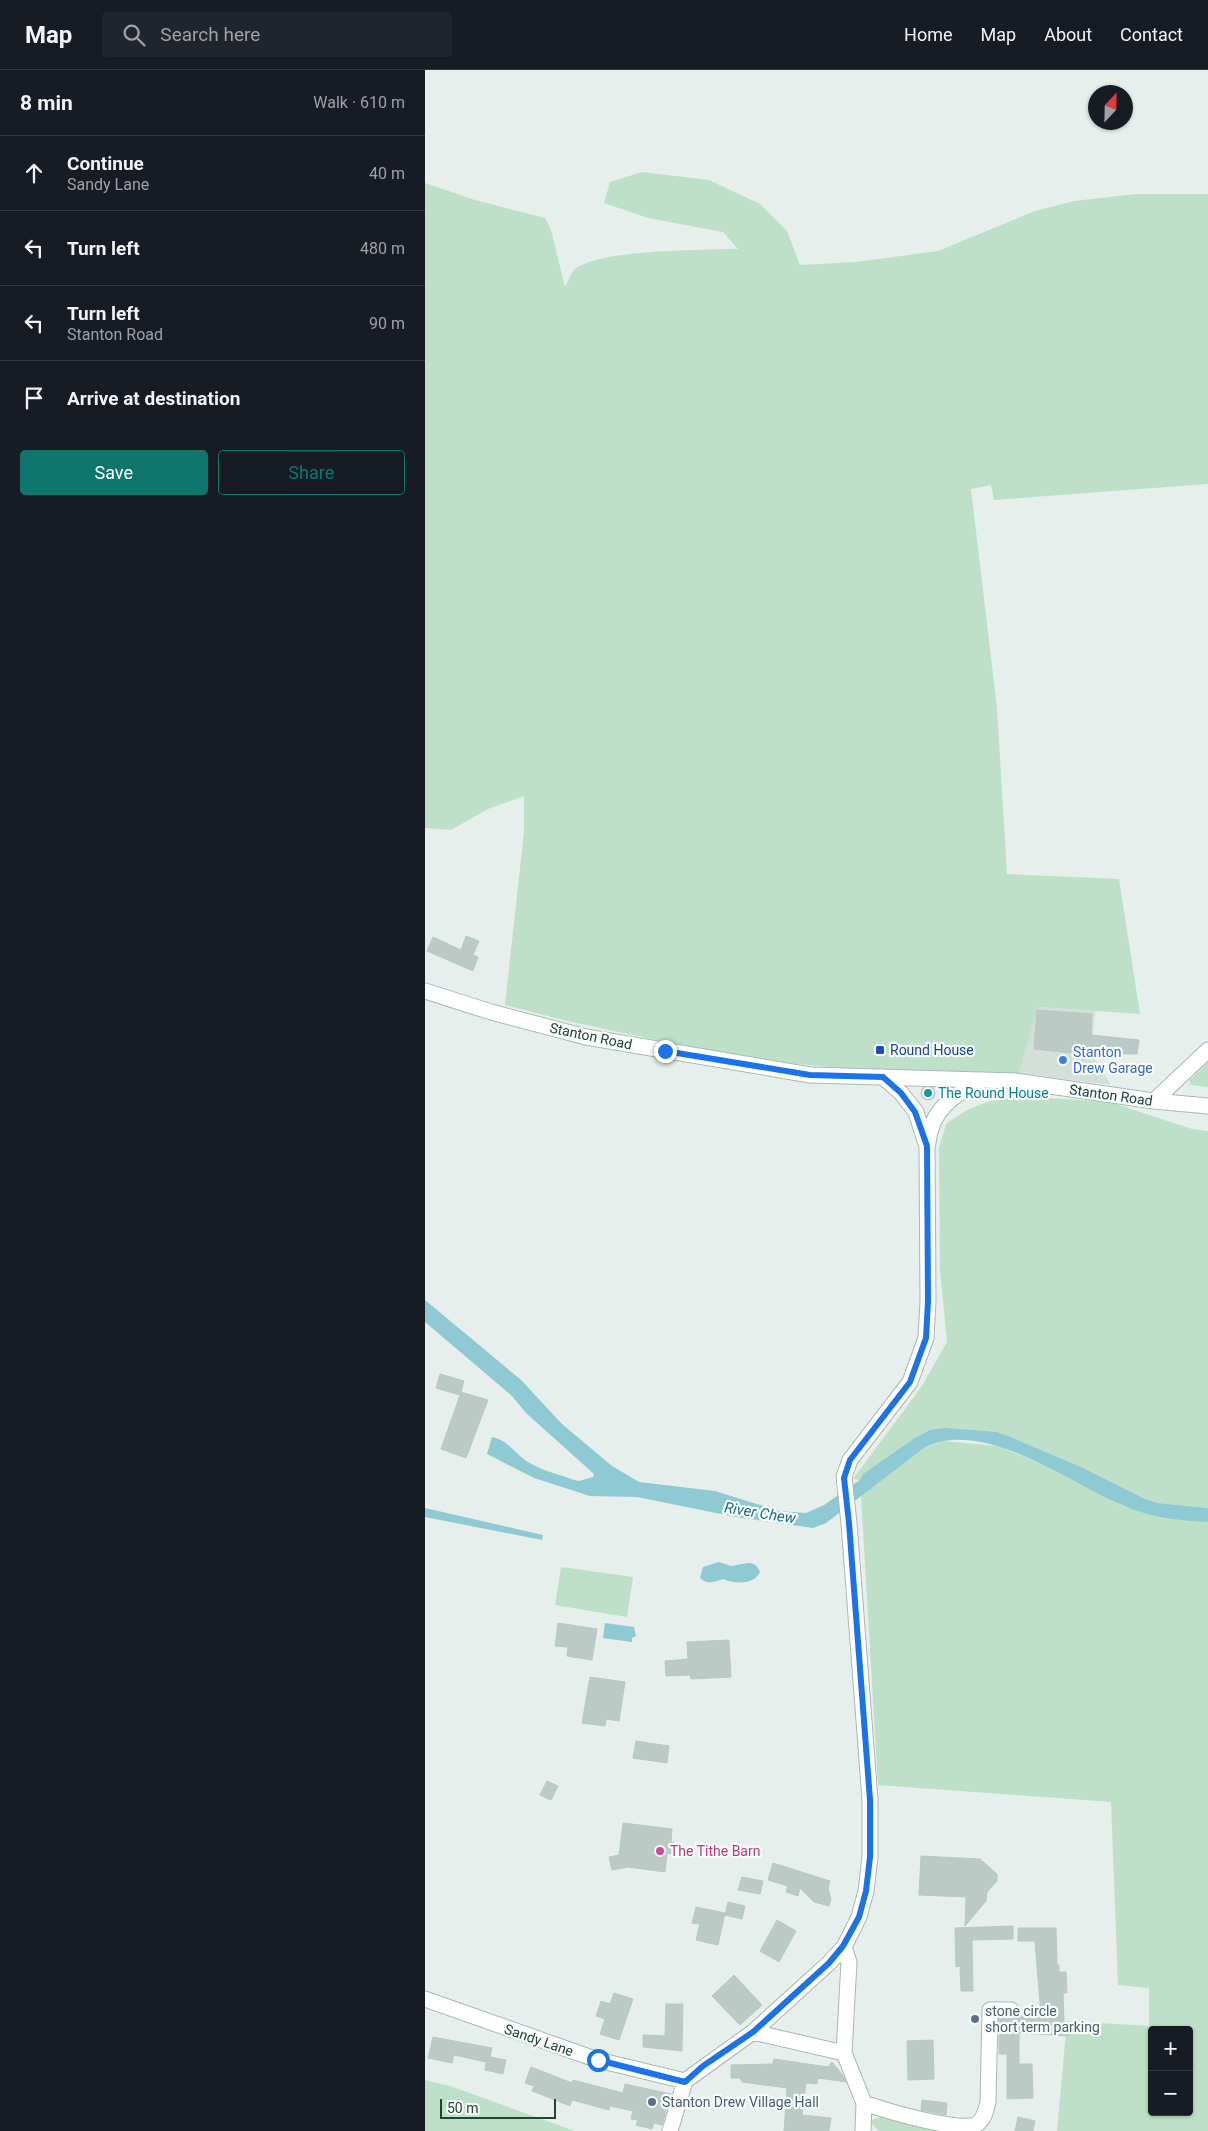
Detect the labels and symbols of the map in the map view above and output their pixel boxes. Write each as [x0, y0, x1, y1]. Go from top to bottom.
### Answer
north arrow [1088, 85, 1133, 130]
street label: Stanton Road [548, 1019, 634, 1053]
route end [654, 1040, 677, 1063]
place label: Round House [890, 1042, 974, 1058]
marker: Round House [874, 1044, 886, 1056]
place label: Stanton Drew Garage [1073, 1044, 1153, 1076]
marker: Stanton Drew Garage [1057, 1054, 1069, 1066]
street label: Stanton Road [1068, 1081, 1154, 1109]
place label: The Round House [938, 1085, 1049, 1101]
marker: The Round House [922, 1087, 934, 1099]
water label: River Chew [723, 1498, 798, 1528]
place label: The Tithe Barn [670, 1843, 760, 1859]
marker: The Tithe Barn [654, 1845, 666, 1857]
place label: stone circle short term parking [985, 2003, 1100, 2035]
marker: stone circle short term parking [969, 2013, 981, 2025]
street label: Sandy Lane [502, 2021, 576, 2059]
route start [587, 2049, 610, 2072]
place label: Stanton Drew Village Hall [662, 2094, 819, 2110]
scale bar [440, 2096, 556, 2119]
marker: Stanton Drew Village Hall [646, 2096, 658, 2108]

